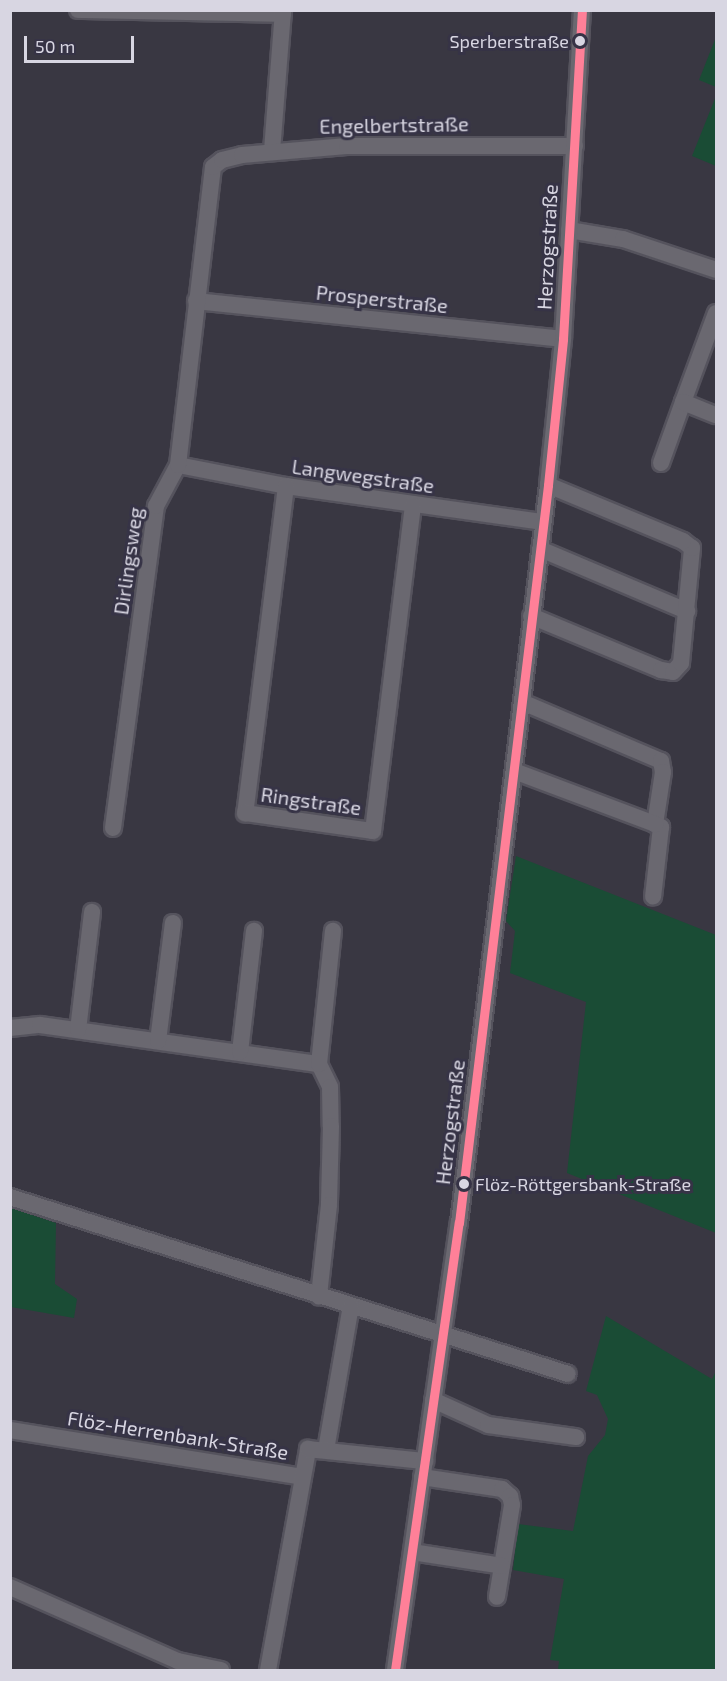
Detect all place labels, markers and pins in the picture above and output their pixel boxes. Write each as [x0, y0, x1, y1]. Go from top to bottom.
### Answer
place label: Sperberstraße [450, 30, 569, 52]
marker: Sperberstraße [574, 35, 586, 47]
place label: Flöz-Röttgersbank-Straße [475, 1173, 691, 1195]
marker: Flöz-Röttgersbank-Straße [458, 1178, 470, 1190]

